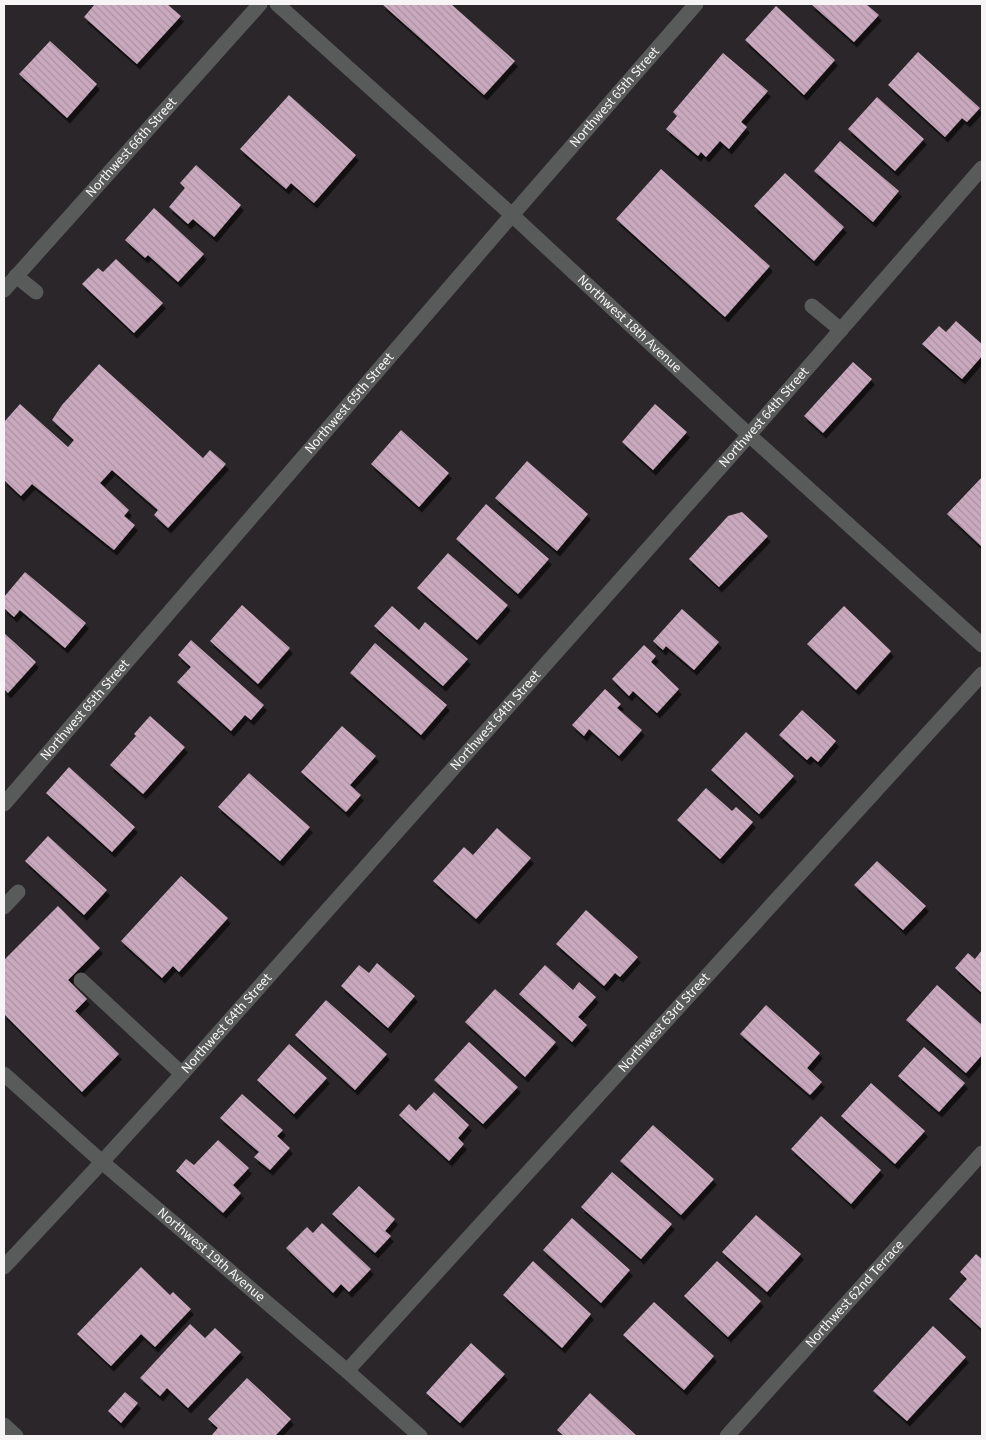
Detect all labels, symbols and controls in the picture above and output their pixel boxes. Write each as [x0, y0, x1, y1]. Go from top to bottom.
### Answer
street label: Northwest 65th Street [565, 42, 664, 152]
street label: Northwest 66th Street [81, 93, 182, 202]
street label: Northwest 18th Avenue [573, 270, 686, 378]
street label: Northwest 65th Street [300, 348, 399, 458]
street label: Northwest 64th Street [714, 362, 814, 472]
street label: Northwest 65th Street [36, 655, 135, 765]
street label: Northwest 64th Street [446, 666, 546, 775]
street label: Northwest 63rd Street [614, 968, 715, 1077]
street label: Northwest 64th Street [177, 969, 277, 1078]
street label: Northwest 19th Avenue [153, 1203, 269, 1307]
street label: Northwest 62nd Terrace [801, 1236, 909, 1353]

